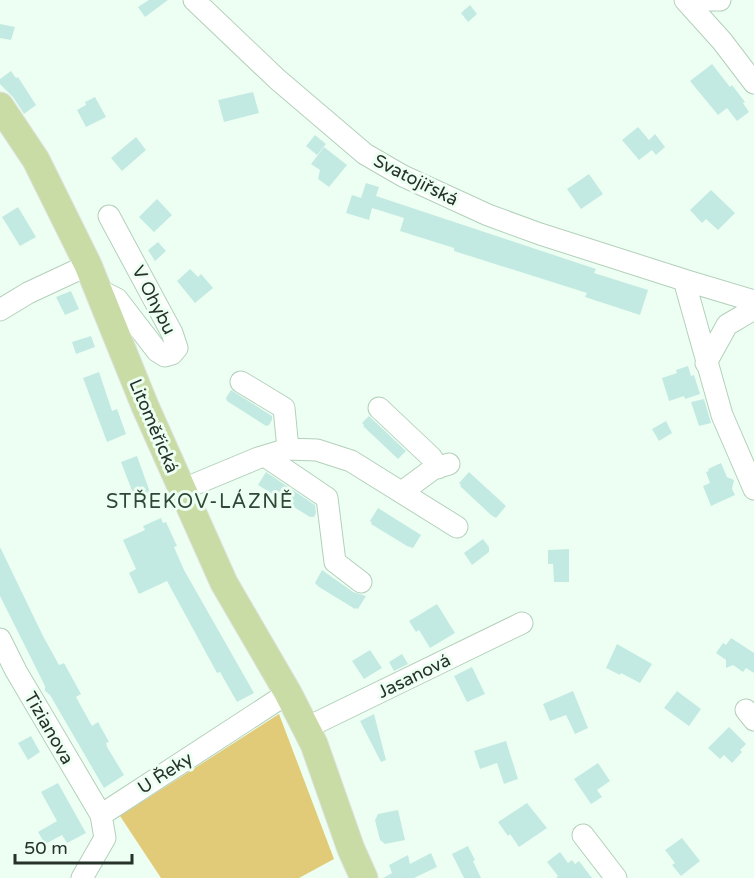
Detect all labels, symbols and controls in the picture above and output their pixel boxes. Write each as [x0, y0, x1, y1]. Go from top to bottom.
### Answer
street label: Svatojiřská [370, 149, 462, 211]
street label: V Ohybu [127, 262, 181, 338]
street label: Litoměřická [124, 376, 184, 476]
district label: STŘEKOV-LÁZNĚ [106, 489, 294, 514]
street label: Jasanová [374, 649, 454, 703]
street label: Tizianova [19, 688, 79, 768]
street label: U Řeky [134, 747, 197, 799]
scale bar [15, 827, 132, 865]
text: 50 m [24, 837, 68, 859]

